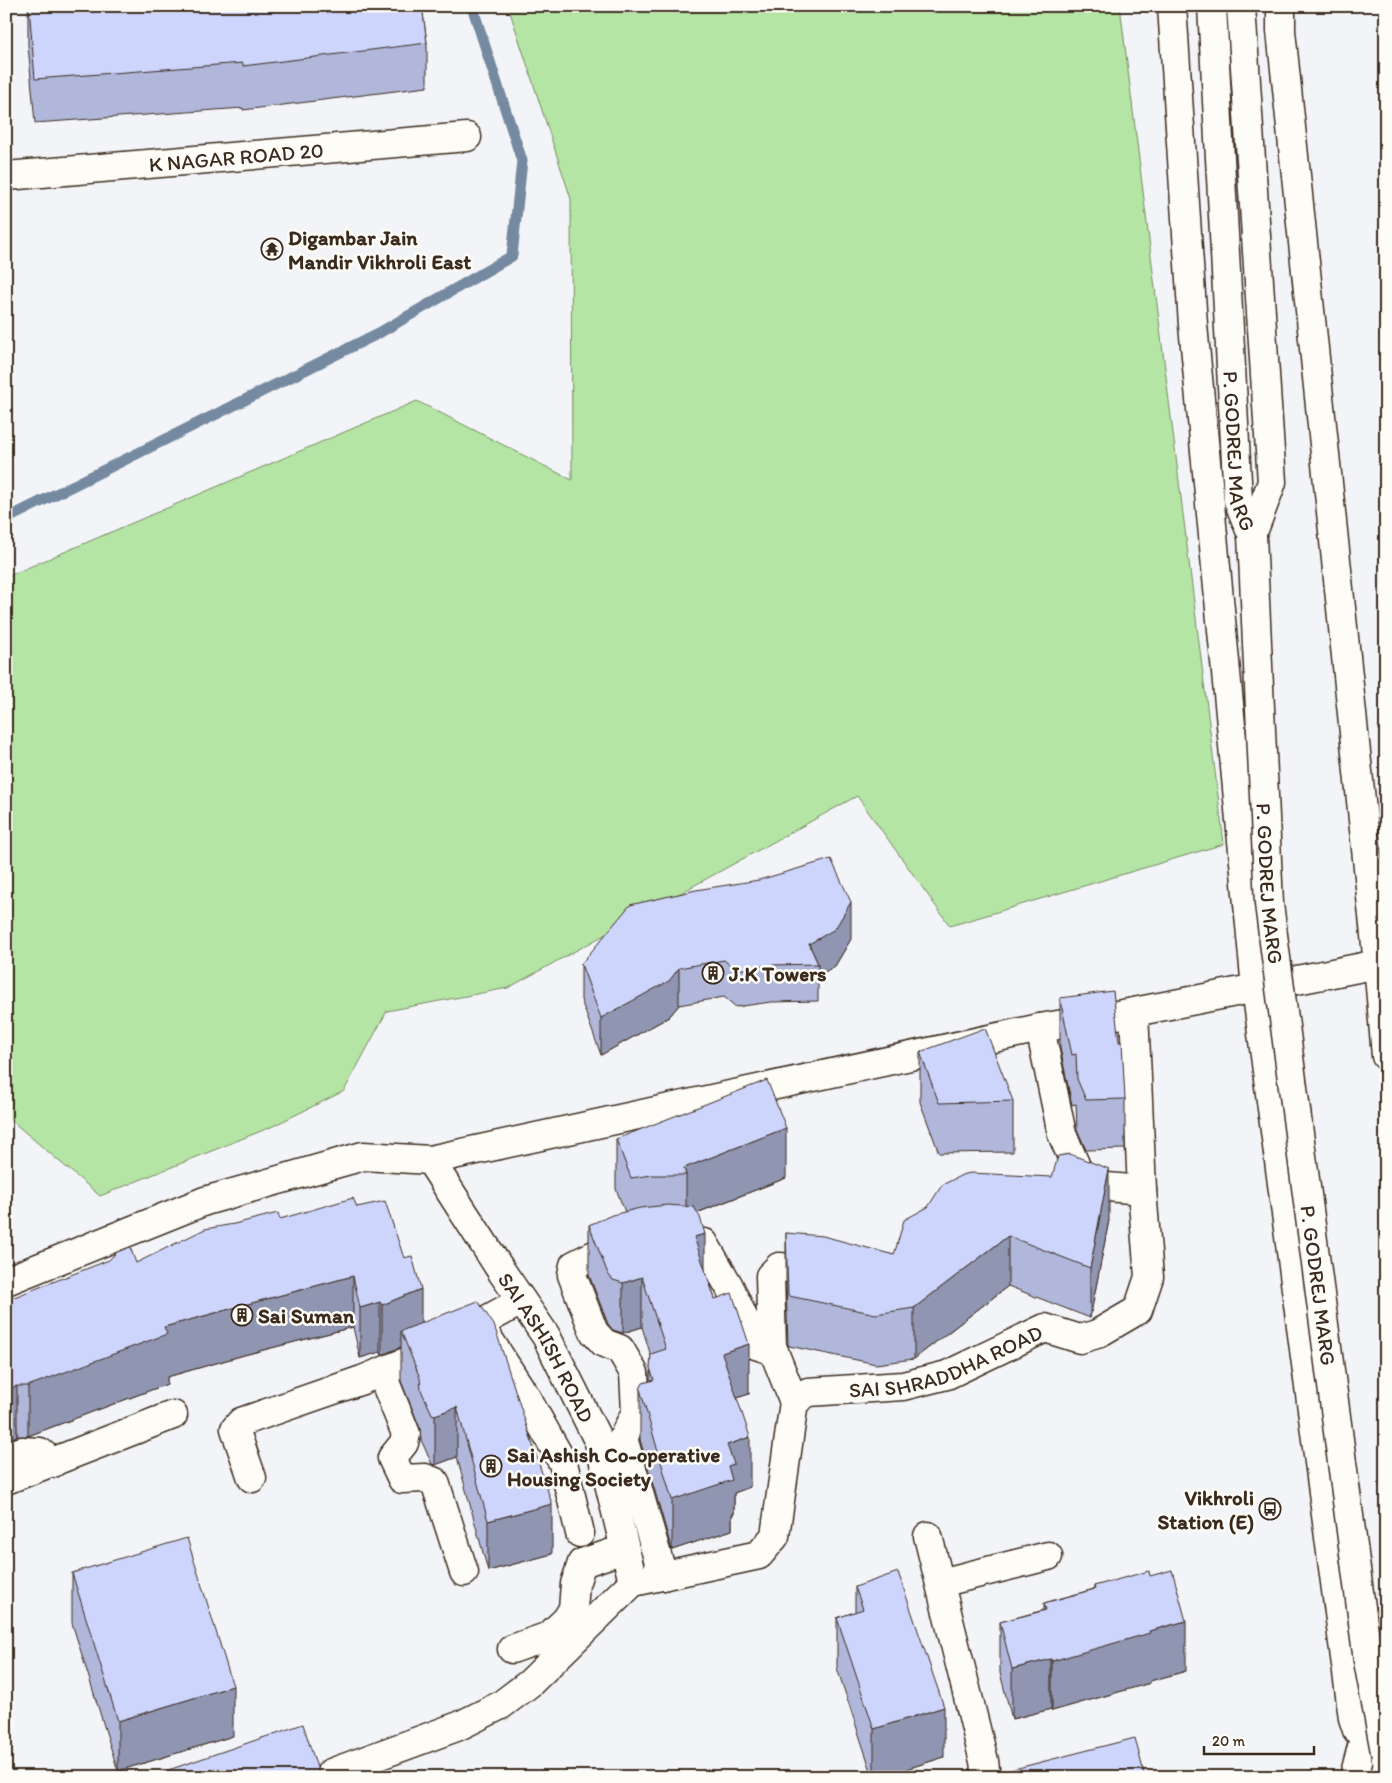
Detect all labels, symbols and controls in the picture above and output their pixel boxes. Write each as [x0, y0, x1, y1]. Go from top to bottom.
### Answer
street label: K NAGAR ROAD 20 [148, 137, 325, 176]
place label: Digambar Jain Mandir Vikhroli East [288, 225, 471, 274]
temple icon: Digambar Jain Mandir Vikhroli East [260, 237, 284, 261]
street label: P. GODREJ MARG [1219, 370, 1262, 534]
street label: P. GODREJ MARG [1252, 802, 1289, 965]
building icon: J.K Towers [701, 961, 725, 985]
place label: J.K Towers [728, 961, 827, 986]
street label: P. GODREJ MARG [1296, 1204, 1342, 1367]
street label: SAI ASHISH ROAD [493, 1267, 600, 1427]
building icon: Sai Suman [230, 1303, 254, 1327]
place label: Sai Suman [258, 1303, 355, 1328]
street label: SAI SHRADDHA ROAD [848, 1319, 1046, 1402]
place label: Sai Ashish Co-operative Housing Society [507, 1442, 720, 1492]
building icon: Sai Ashish Co-operative Housing Society [479, 1454, 503, 1478]
place label: Vikhroli Station (E) [1158, 1485, 1254, 1535]
bus stop icon: Vikhroli Station (E) [1258, 1497, 1282, 1521]
scale bar [1204, 1723, 1314, 1755]
text: 20 m [1212, 1732, 1246, 1750]

